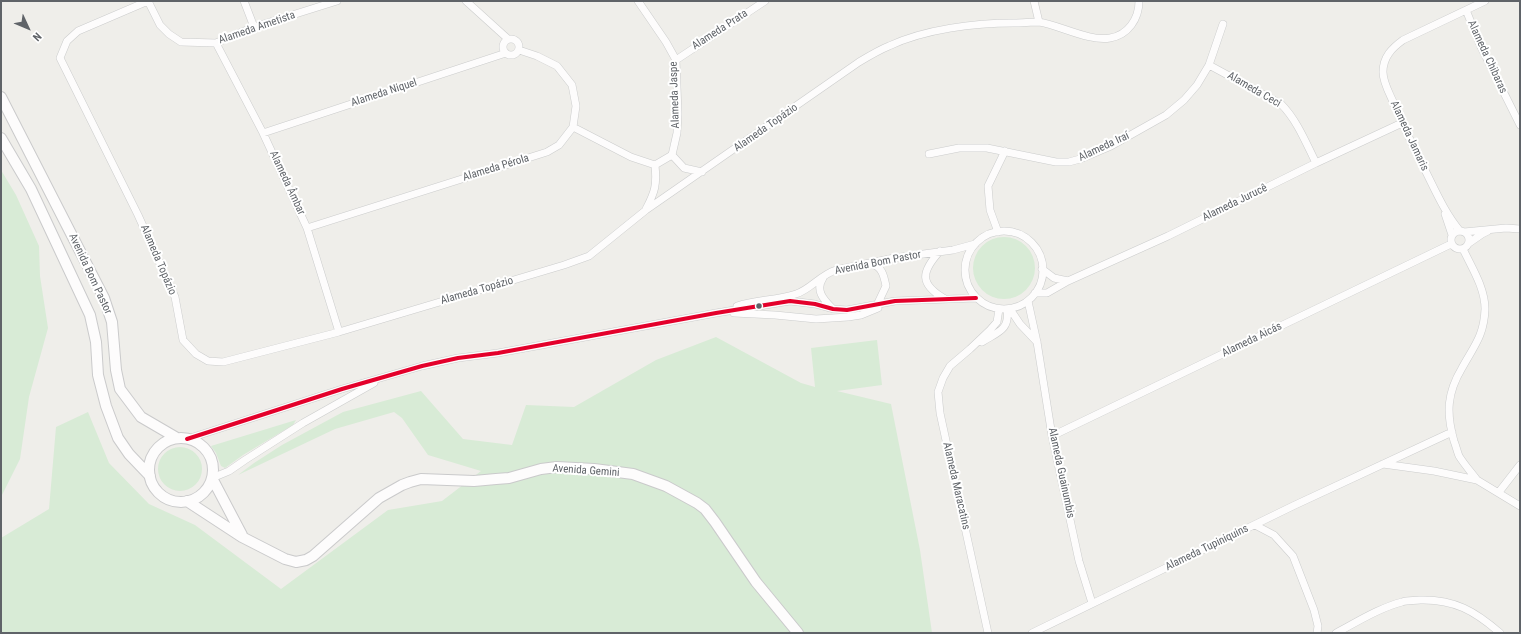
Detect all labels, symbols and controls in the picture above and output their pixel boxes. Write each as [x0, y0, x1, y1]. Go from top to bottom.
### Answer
street label: Alameda Prata [690, 7, 750, 53]
north arrow [8, 8, 48, 48]
street label: Alameda Ametista [217, 9, 297, 47]
street label: Alameda Chibaras [1464, 18, 1510, 96]
text: N [30, 30, 44, 44]
street label: Alameda Jaspe [667, 61, 683, 129]
street label: Alameda Ceci [1225, 69, 1283, 111]
street label: Alameda Niquel [349, 76, 419, 110]
street label: Alameda Jamaris [1387, 99, 1431, 173]
street label: Alameda Topázio [731, 101, 801, 155]
street label: Alameda Iraí [1076, 129, 1132, 165]
street label: Alameda Âmbar [266, 149, 308, 217]
street label: Alameda Pérola [461, 152, 531, 184]
street label: Alameda Jurucê [1200, 182, 1270, 224]
street label: Alameda Topázio [137, 223, 179, 297]
street label: Avenida Bom Pastor [65, 231, 115, 317]
street label: Avenida Bom Pastor [834, 248, 922, 278]
street label: Alameda Topázio [439, 274, 515, 308]
unlabelled marker [754, 301, 764, 311]
street label: Alameda Aicás [1220, 320, 1284, 360]
street label: Alameda Guainumbis [1045, 426, 1077, 520]
street label: Alameda Maracatins [940, 441, 972, 531]
street label: Avenida Gemini [552, 462, 620, 480]
street label: Alameda Tupiniquins [1163, 522, 1251, 574]

